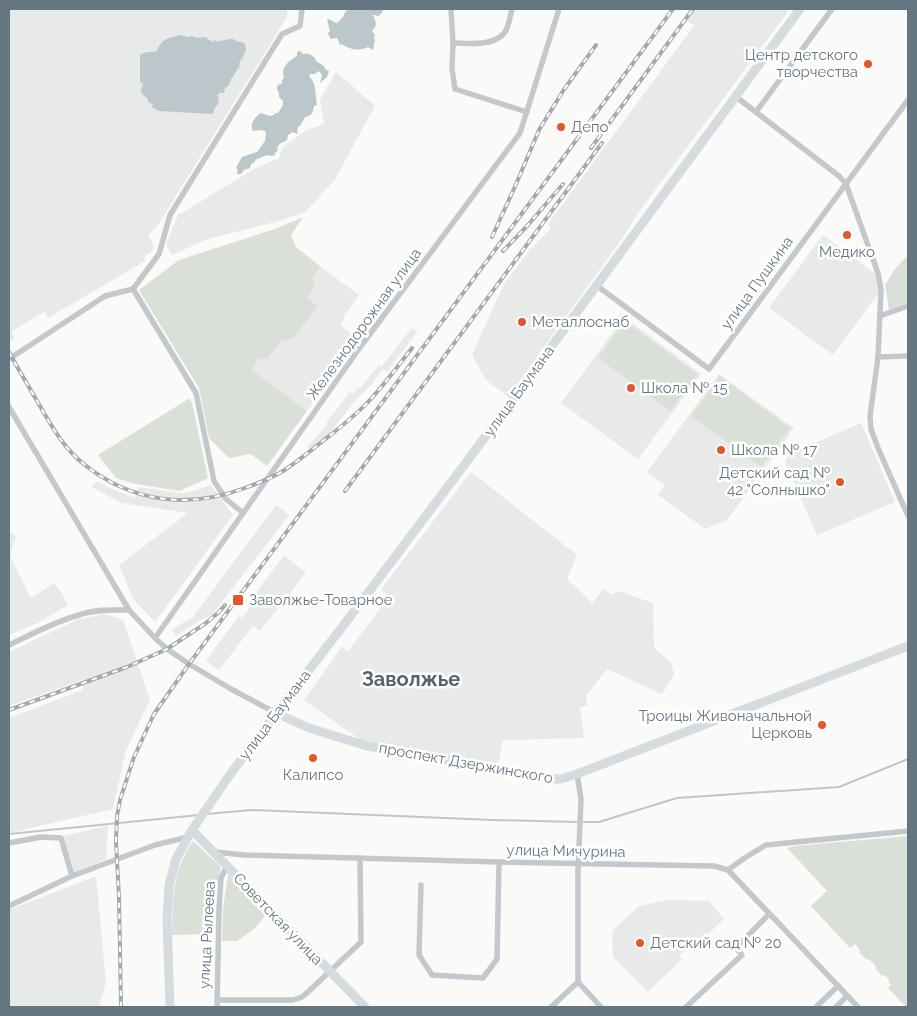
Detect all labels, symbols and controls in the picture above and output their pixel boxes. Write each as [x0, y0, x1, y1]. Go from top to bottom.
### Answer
place label: Центр детского творчества [745, 46, 858, 81]
marker: Центр детского творчества [862, 58, 874, 70]
place label: Депо [571, 118, 609, 136]
marker: Депо [555, 121, 567, 133]
marker: Медико [841, 229, 853, 241]
street label: улица Пушкина [717, 233, 797, 333]
place label: Медико [819, 243, 875, 261]
street label: Железнодорожная улица [303, 245, 425, 403]
place label: Металлоснаб [532, 313, 629, 331]
marker: Металлоснаб [516, 316, 528, 328]
street label: улица Баумана [480, 342, 558, 440]
place label: Школа № 15 [641, 379, 728, 397]
marker: Школа № 15 [625, 382, 637, 394]
place label: Школа № 17 [731, 441, 817, 459]
marker: Школа № 17 [715, 444, 727, 456]
place label: Детский сад № 42 "Солнышко" [719, 464, 830, 499]
marker: Детский сад № 42 "Солнышко" [834, 476, 846, 488]
place label: Заволжье-Товарное [249, 591, 393, 609]
marker: Заволжье-Товарное [231, 593, 245, 607]
street label: улица Баумана [235, 667, 315, 763]
district label: Заволжье [362, 667, 460, 691]
place label: Троицы Живоначальной Церковь [639, 707, 812, 742]
marker: Троицы Живоначальной Церковь [816, 719, 828, 731]
street label: проспект Дзержинского [378, 739, 554, 787]
marker: Калипсо [307, 752, 319, 764]
place label: Калипсо [283, 766, 343, 784]
street label: улица Мичурина [506, 841, 626, 861]
street label: Советская улица [229, 869, 327, 969]
street label: улица Рылеева [195, 881, 219, 989]
place label: Детский сад № 20 [650, 934, 782, 952]
marker: Детский сад № 20 [634, 937, 646, 949]

